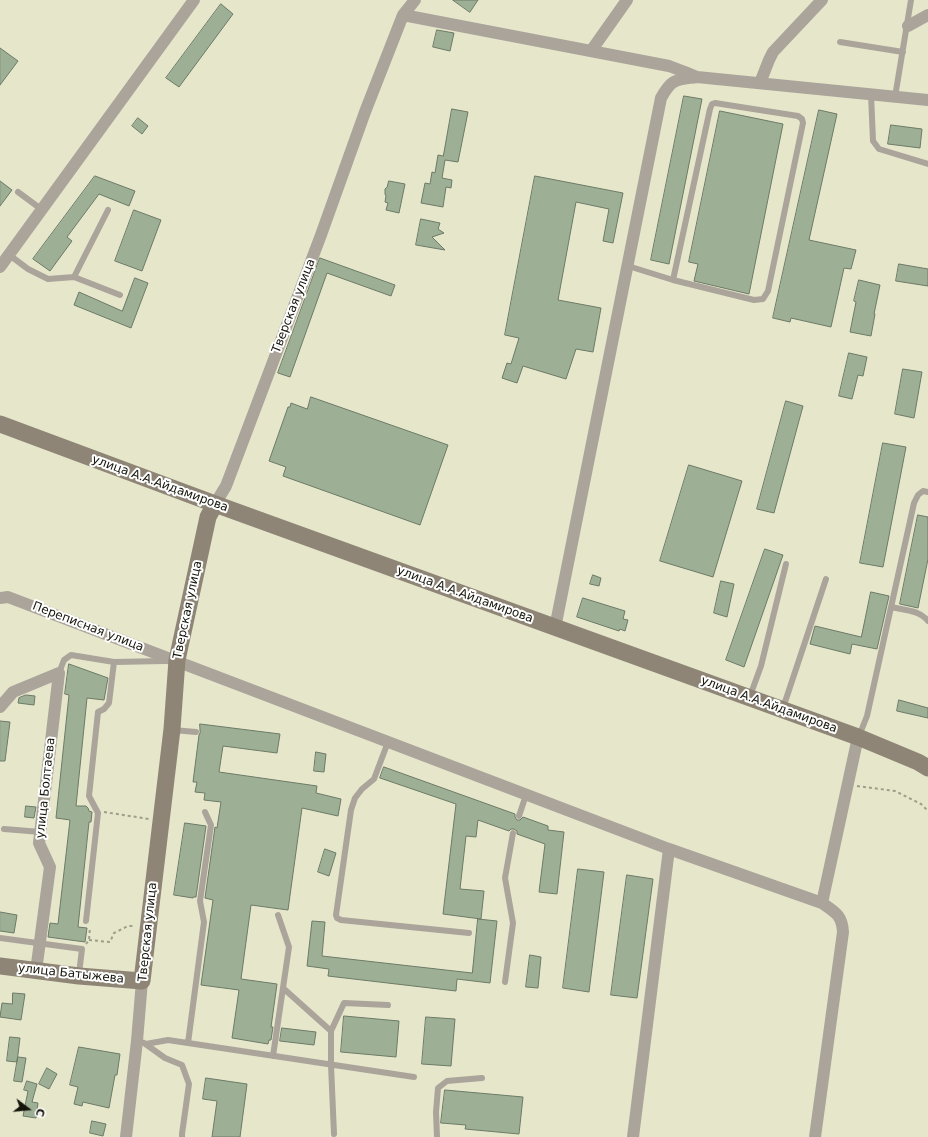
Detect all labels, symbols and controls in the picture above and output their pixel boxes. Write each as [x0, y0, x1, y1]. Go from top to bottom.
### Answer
street label: Тверская улица [269, 257, 319, 355]
street label: улица А.А.Айдамирова [90, 453, 230, 515]
street label: Тверская улица [171, 560, 205, 660]
street label: улица А.А.Айдамирова [395, 564, 535, 626]
street label: Переписная улица [30, 599, 146, 655]
street label: улица А.А.Айдамирова [699, 674, 839, 736]
street label: улица Болтаева [34, 737, 58, 839]
street label: Тверская улица [136, 882, 160, 982]
street label: улица Батыжева [17, 961, 125, 987]
north arrow [8, 1089, 48, 1129]
text: С [33, 1107, 47, 1118]

